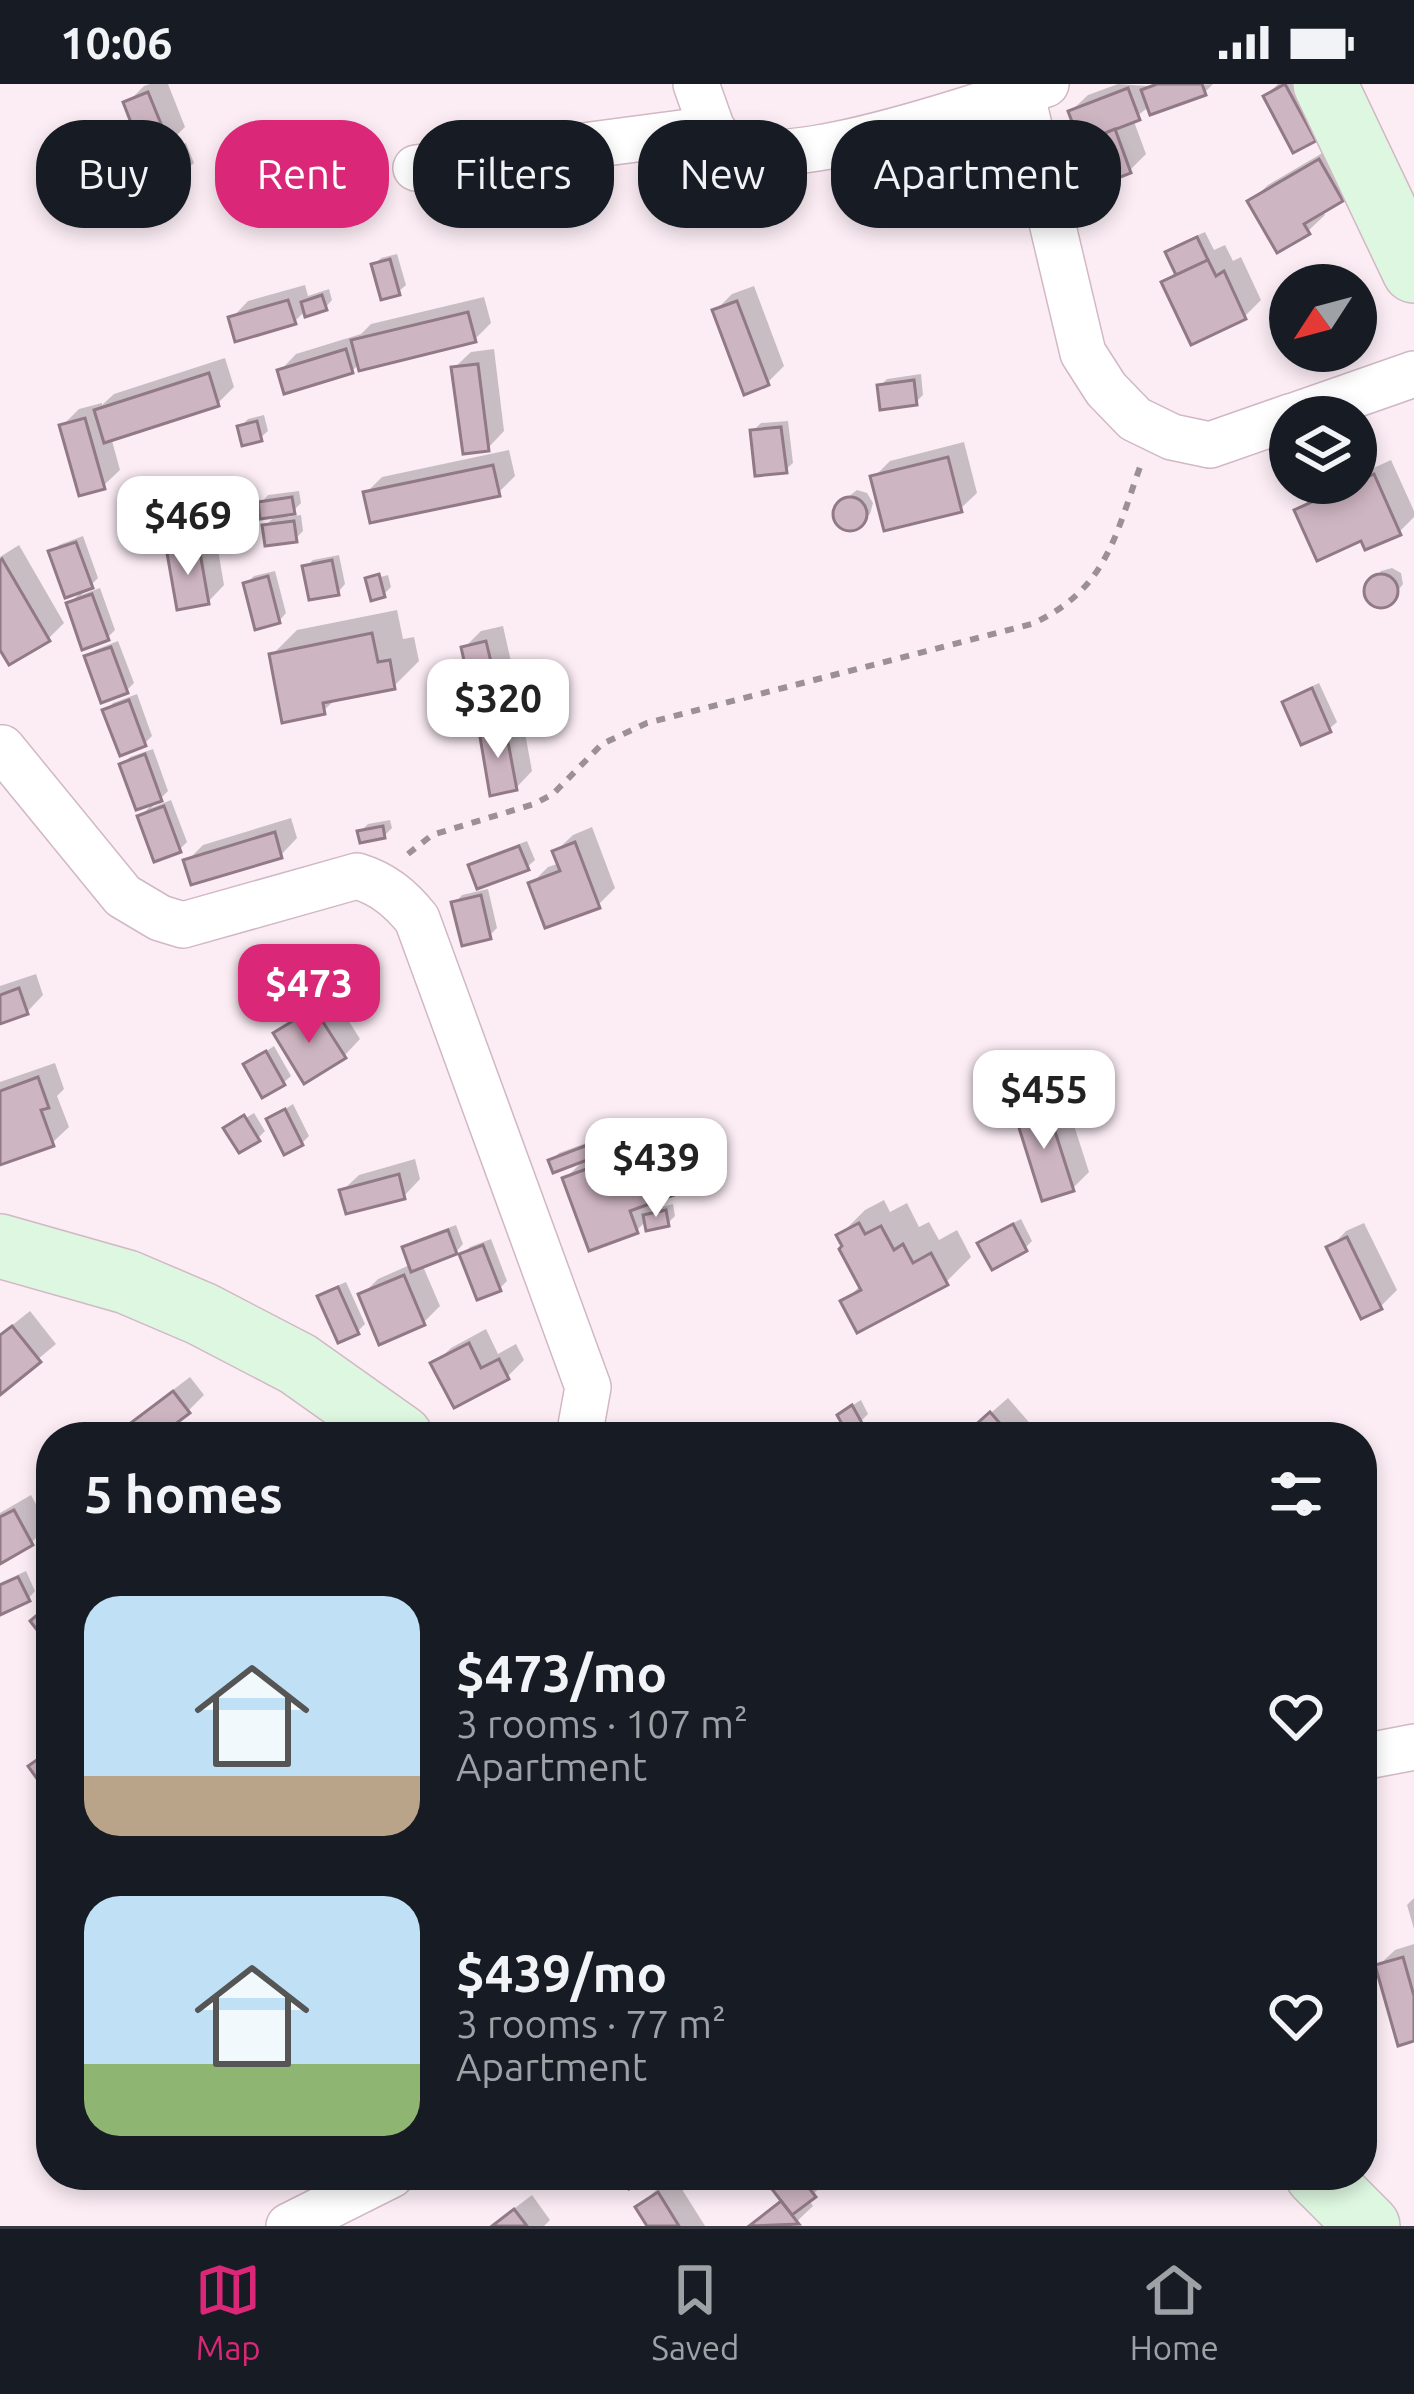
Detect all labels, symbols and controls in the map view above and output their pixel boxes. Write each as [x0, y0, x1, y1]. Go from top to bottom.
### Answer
text: 10:06 [60, 17, 173, 68]
chip: Buy [36, 120, 191, 228]
chip: Rent [215, 120, 389, 228]
chip: Filters [413, 120, 614, 228]
chip: New [638, 120, 807, 228]
chip: Apartment [831, 120, 1121, 228]
north arrow [1269, 264, 1377, 372]
map controls [1269, 264, 1377, 504]
button: layers [1269, 396, 1377, 504]
pin: $469 [117, 476, 259, 578]
text: $469 [144, 493, 232, 536]
pin: $320 [427, 659, 569, 761]
text: $320 [454, 676, 542, 719]
pin: $473 [238, 944, 380, 1046]
text: $473 [265, 961, 353, 1004]
pin: $455 [973, 1050, 1115, 1152]
text: $455 [1000, 1067, 1088, 1110]
pin: $439 [585, 1118, 727, 1220]
text: $439 [612, 1135, 700, 1178]
icon: filters [1263, 1461, 1329, 1527]
text: 5 homes [84, 1465, 283, 1523]
icon: home [180, 1644, 324, 1788]
text: $473/mo [456, 1644, 667, 1702]
icon: heart [1263, 1683, 1329, 1749]
text: 3 rooms · 107 m² [456, 1702, 748, 1745]
text: Apartment [456, 1745, 647, 1788]
icon: home [180, 1944, 324, 2088]
text: $439/mo [456, 1944, 667, 2002]
icon: heart [1263, 1983, 1329, 2049]
text: 3 rooms · 77 m² [456, 2002, 726, 2045]
text: Apartment [456, 2045, 647, 2088]
tab: Map [195, 2257, 261, 2366]
tab: Saved [652, 2257, 739, 2366]
tab: Home [1130, 2257, 1219, 2366]

